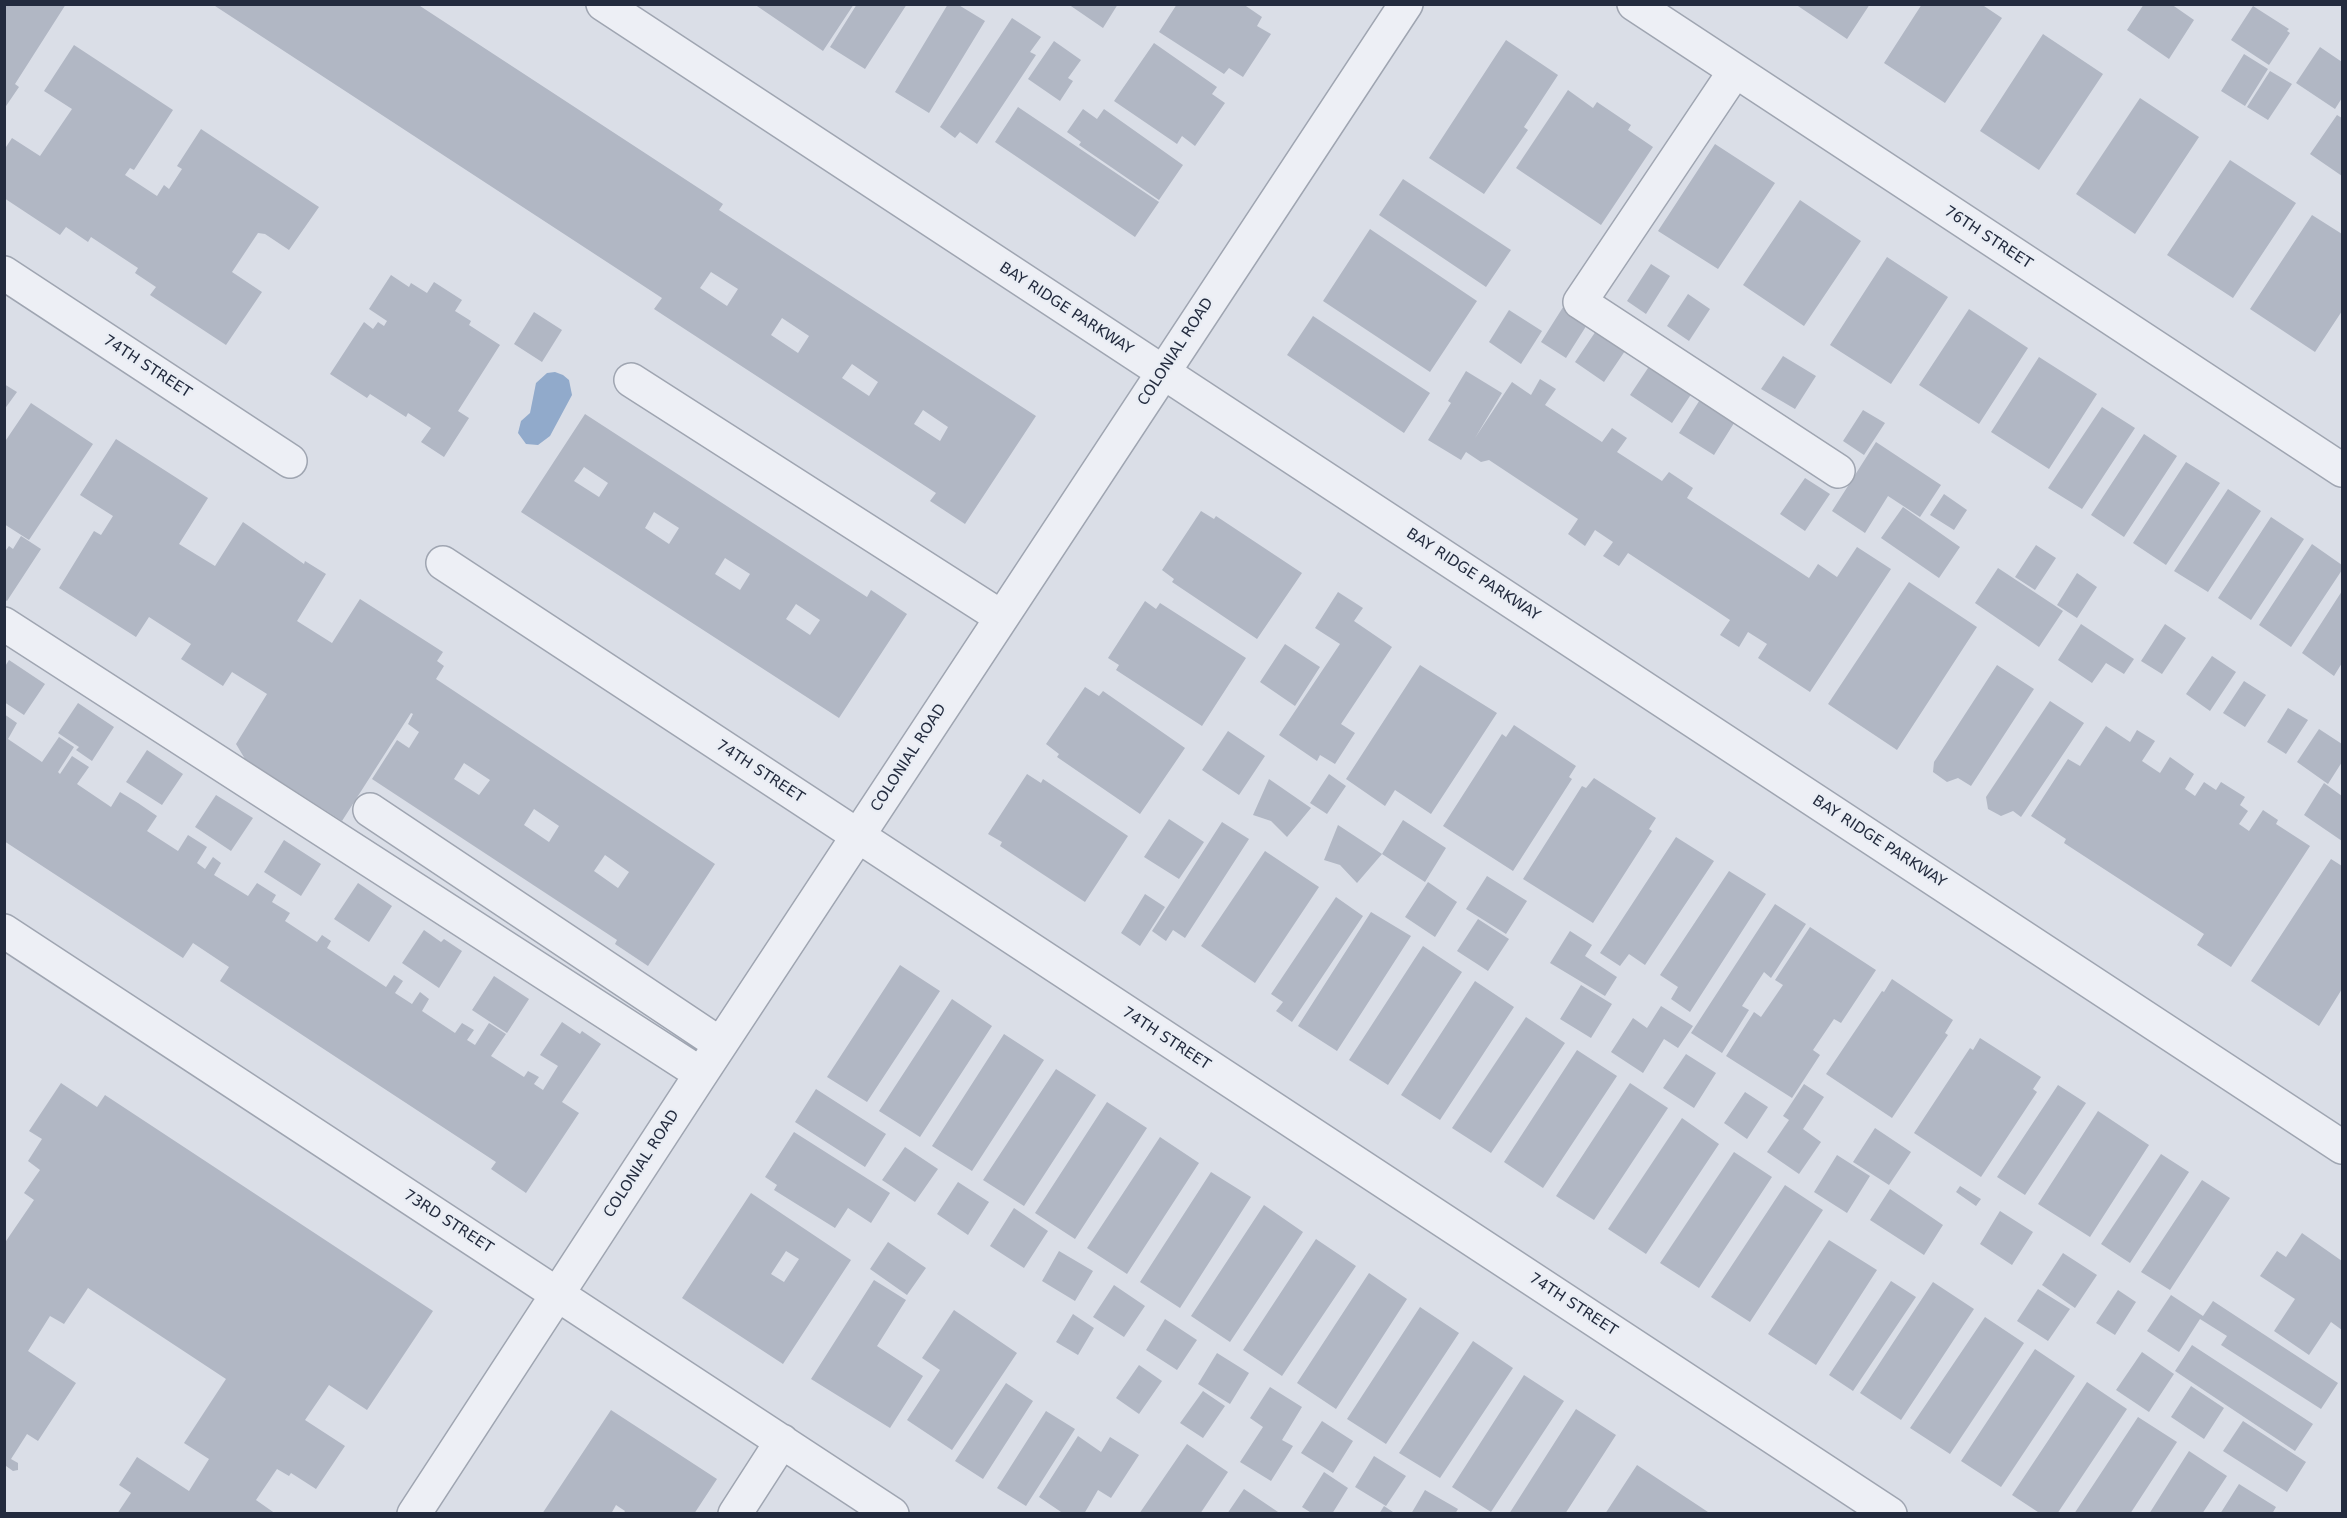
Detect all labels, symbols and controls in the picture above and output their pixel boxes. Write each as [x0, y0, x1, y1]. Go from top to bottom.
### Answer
street label: 76TH STREET [1941, 203, 2035, 273]
street label: BAY RIDGE PARKWAY [996, 259, 1136, 359]
street label: COLONIAL ROAD [1134, 295, 1218, 409]
street label: 74TH STREET [100, 332, 194, 402]
street label: BAY RIDGE PARKWAY [1403, 525, 1543, 625]
street label: COLONIAL ROAD [867, 701, 951, 815]
street label: 74TH STREET [713, 737, 807, 807]
street label: BAY RIDGE PARKWAY [1809, 792, 1949, 892]
street label: 74TH STREET [1119, 1004, 1213, 1074]
street label: COLONIAL ROAD [600, 1107, 684, 1221]
street label: 73RD STREET [400, 1186, 496, 1258]
street label: 74TH STREET [1526, 1270, 1620, 1340]

